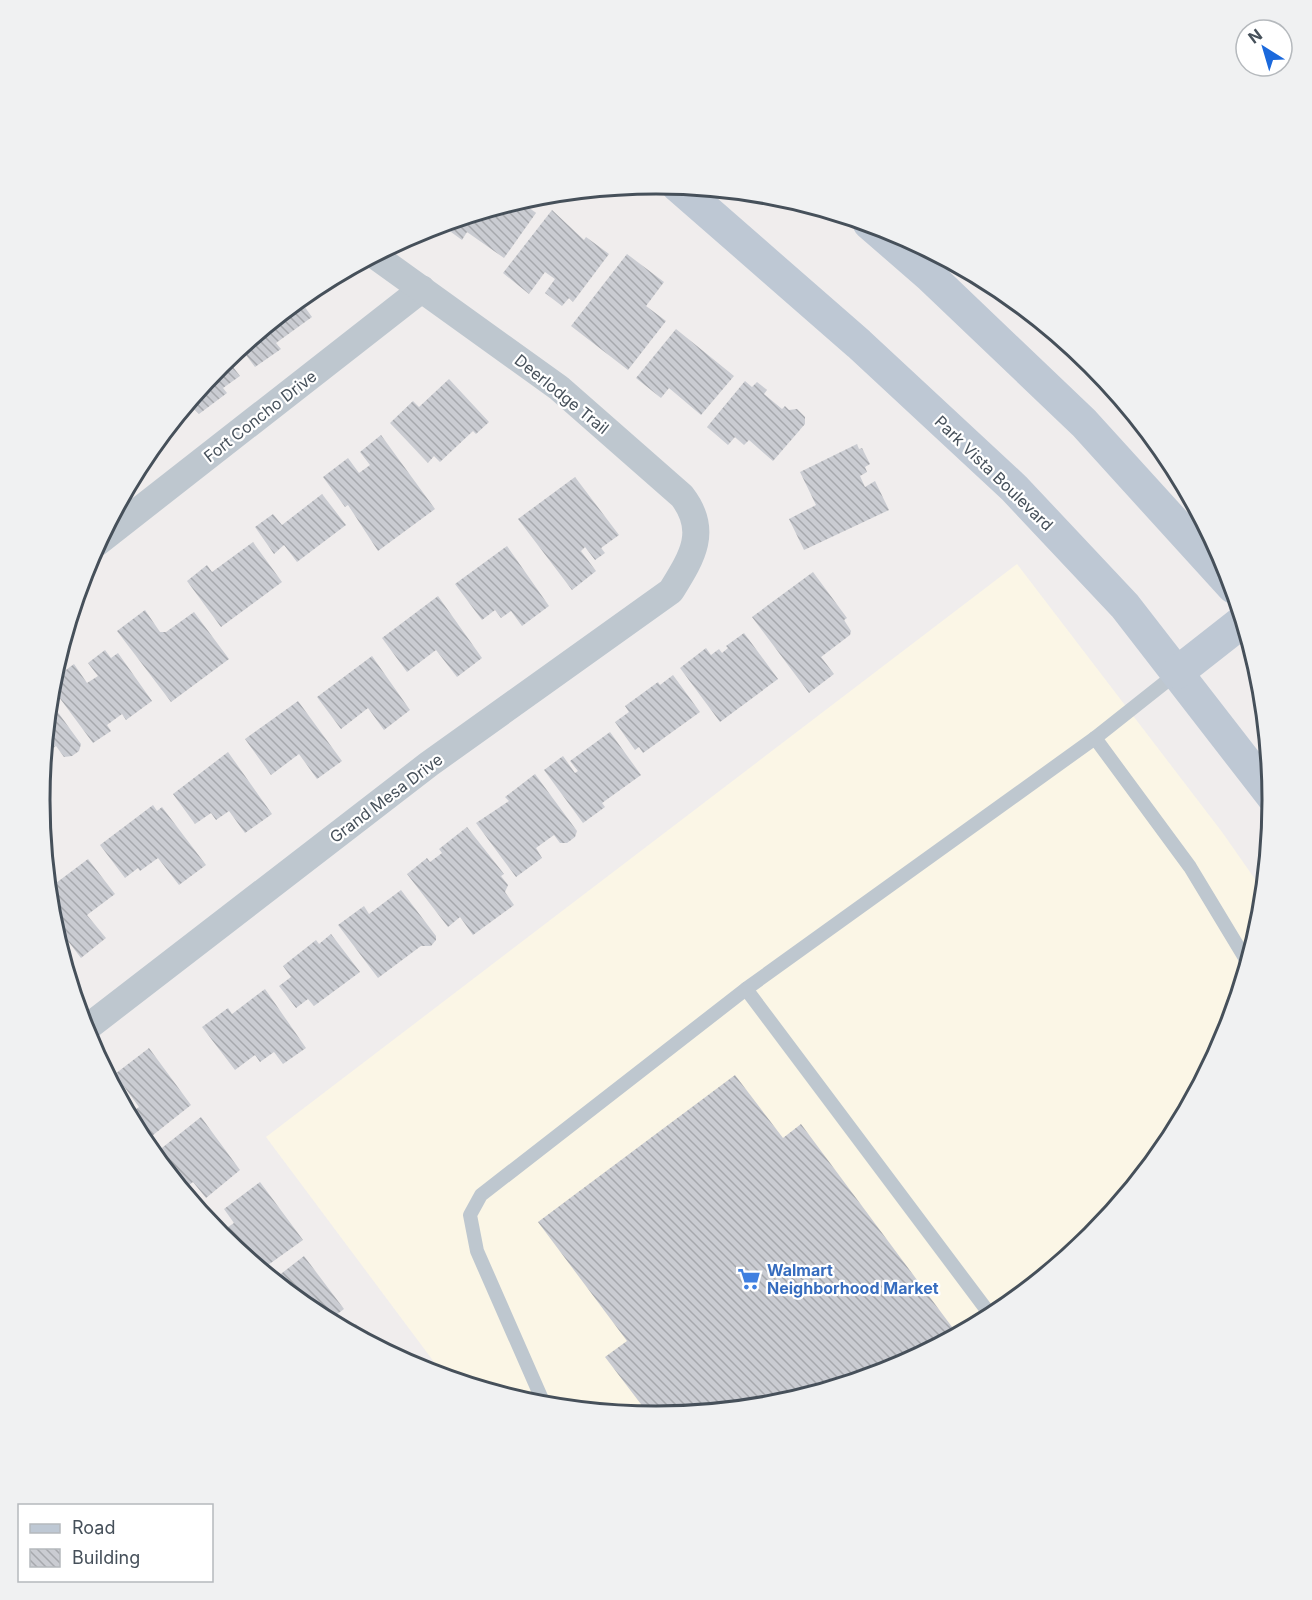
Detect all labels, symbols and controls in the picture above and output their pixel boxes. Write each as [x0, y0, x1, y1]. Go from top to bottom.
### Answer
north arrow [1234, 18, 1294, 78]
text: N [1244, 24, 1266, 48]
street label: Deerlodge Trail [511, 350, 613, 438]
street label: Fort Concho Drive [200, 366, 320, 466]
street label: Park Vista Boulevard [931, 411, 1057, 535]
street label: Grand Mesa Drive [326, 749, 446, 847]
place label: Walmart Neighborhood Market [767, 1260, 939, 1298]
supermarket icon: Walmart Neighborhood Market [736, 1266, 762, 1292]
legend [18, 1504, 213, 1582]
text: Road [72, 1517, 115, 1538]
text: Building [72, 1547, 140, 1568]

